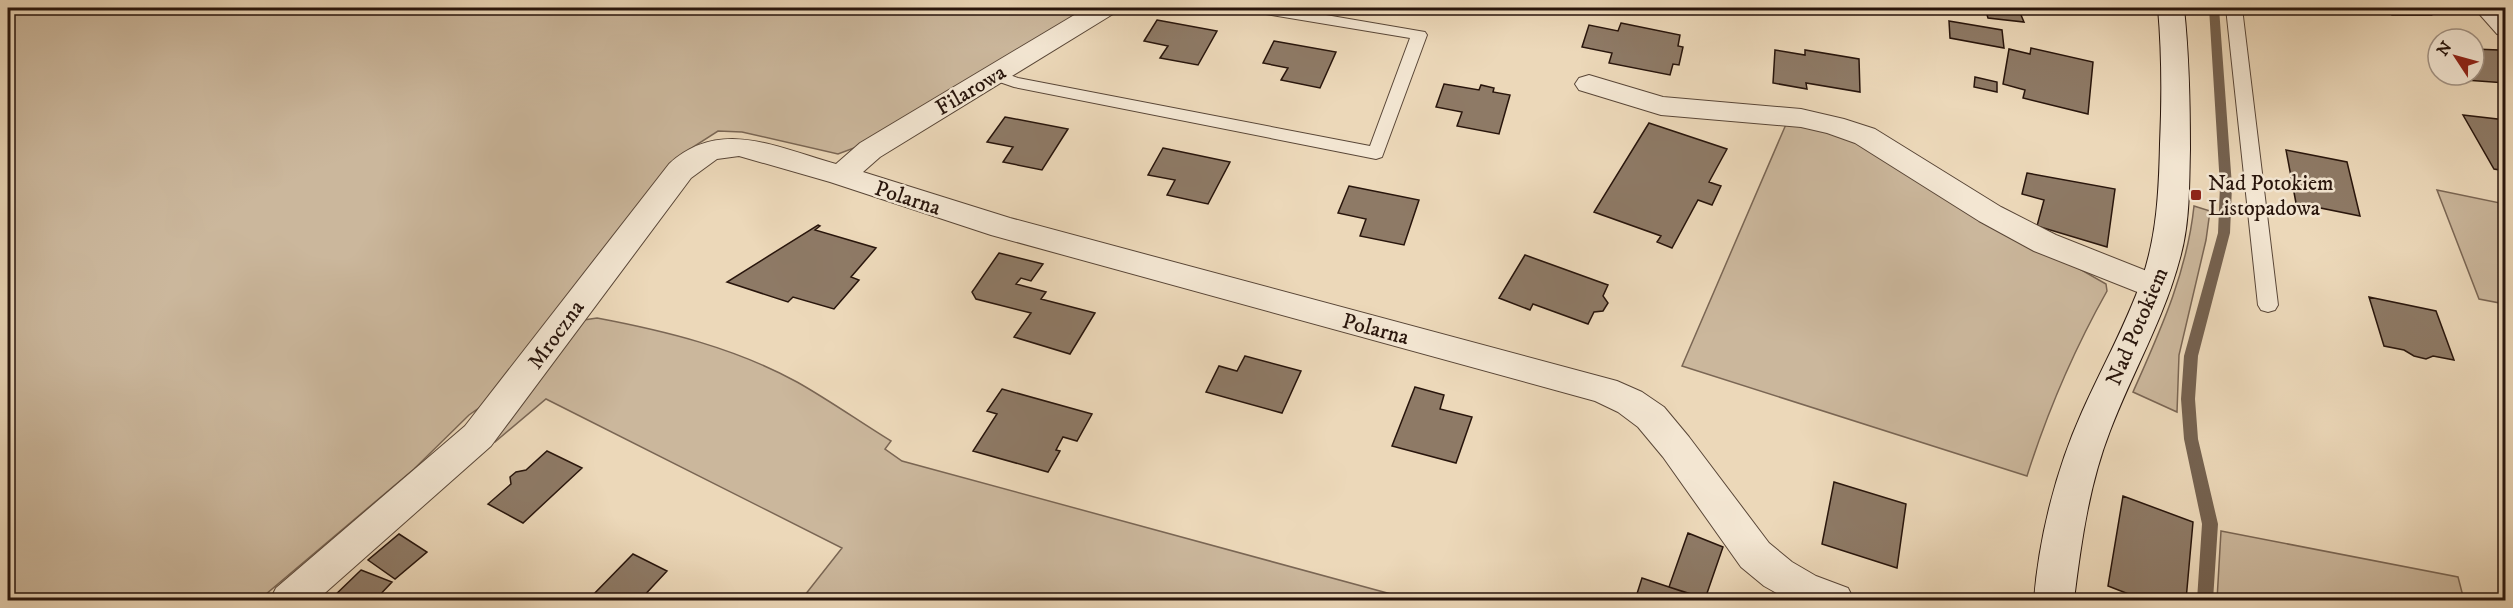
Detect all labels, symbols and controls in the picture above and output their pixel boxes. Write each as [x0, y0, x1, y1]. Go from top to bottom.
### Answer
north arrow [2426, 27, 2486, 87]
text: N [2433, 38, 2457, 60]
street label: Filarowa [931, 58, 1011, 122]
place label: Nad Potokiem Listopadowa [2208, 170, 2334, 222]
street label: Polarna [871, 175, 945, 222]
marker: Nad Potokiem Listopadowa [2189, 188, 2203, 202]
street label: Nad Potokiem [2100, 264, 2174, 390]
street label: Mroczna [522, 295, 591, 375]
street label: Polarna [1339, 308, 1413, 351]

